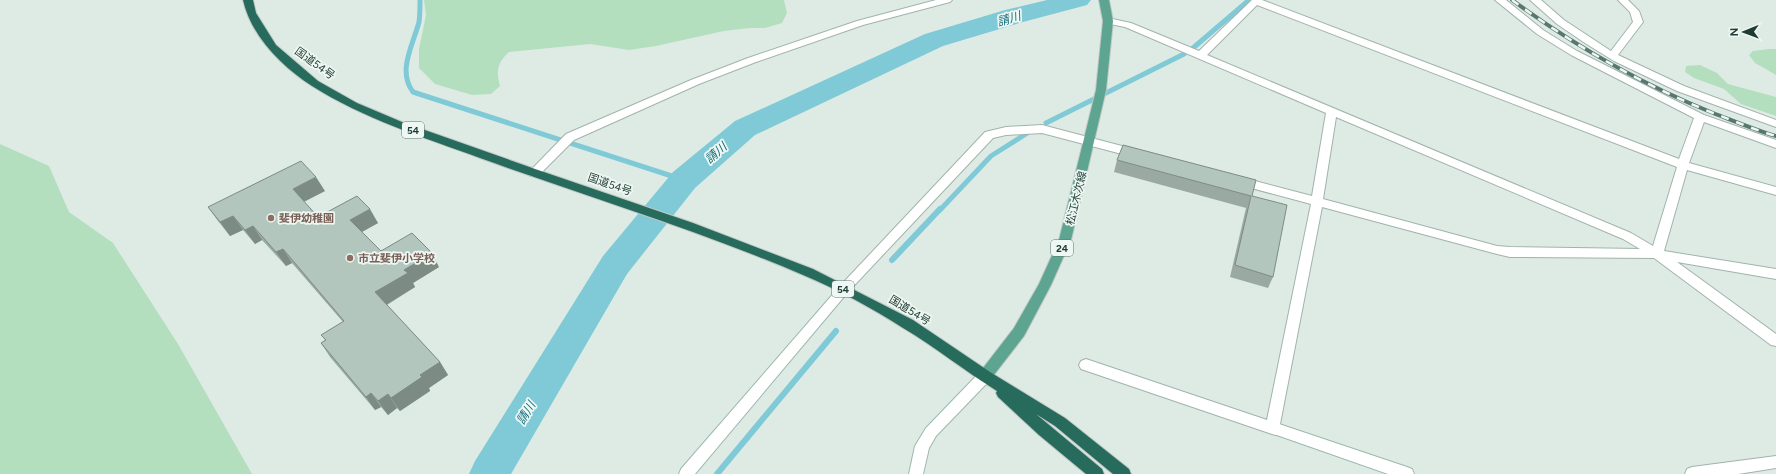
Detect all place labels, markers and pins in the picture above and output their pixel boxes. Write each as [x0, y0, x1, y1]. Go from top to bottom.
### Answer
place label: 斐伊幼稚園 [279, 212, 334, 225]
marker: 斐伊幼稚園 [266, 213, 276, 223]
place label: 市立斐伊小学校 [358, 252, 435, 265]
marker: 市立斐伊小学校 [345, 253, 355, 263]

